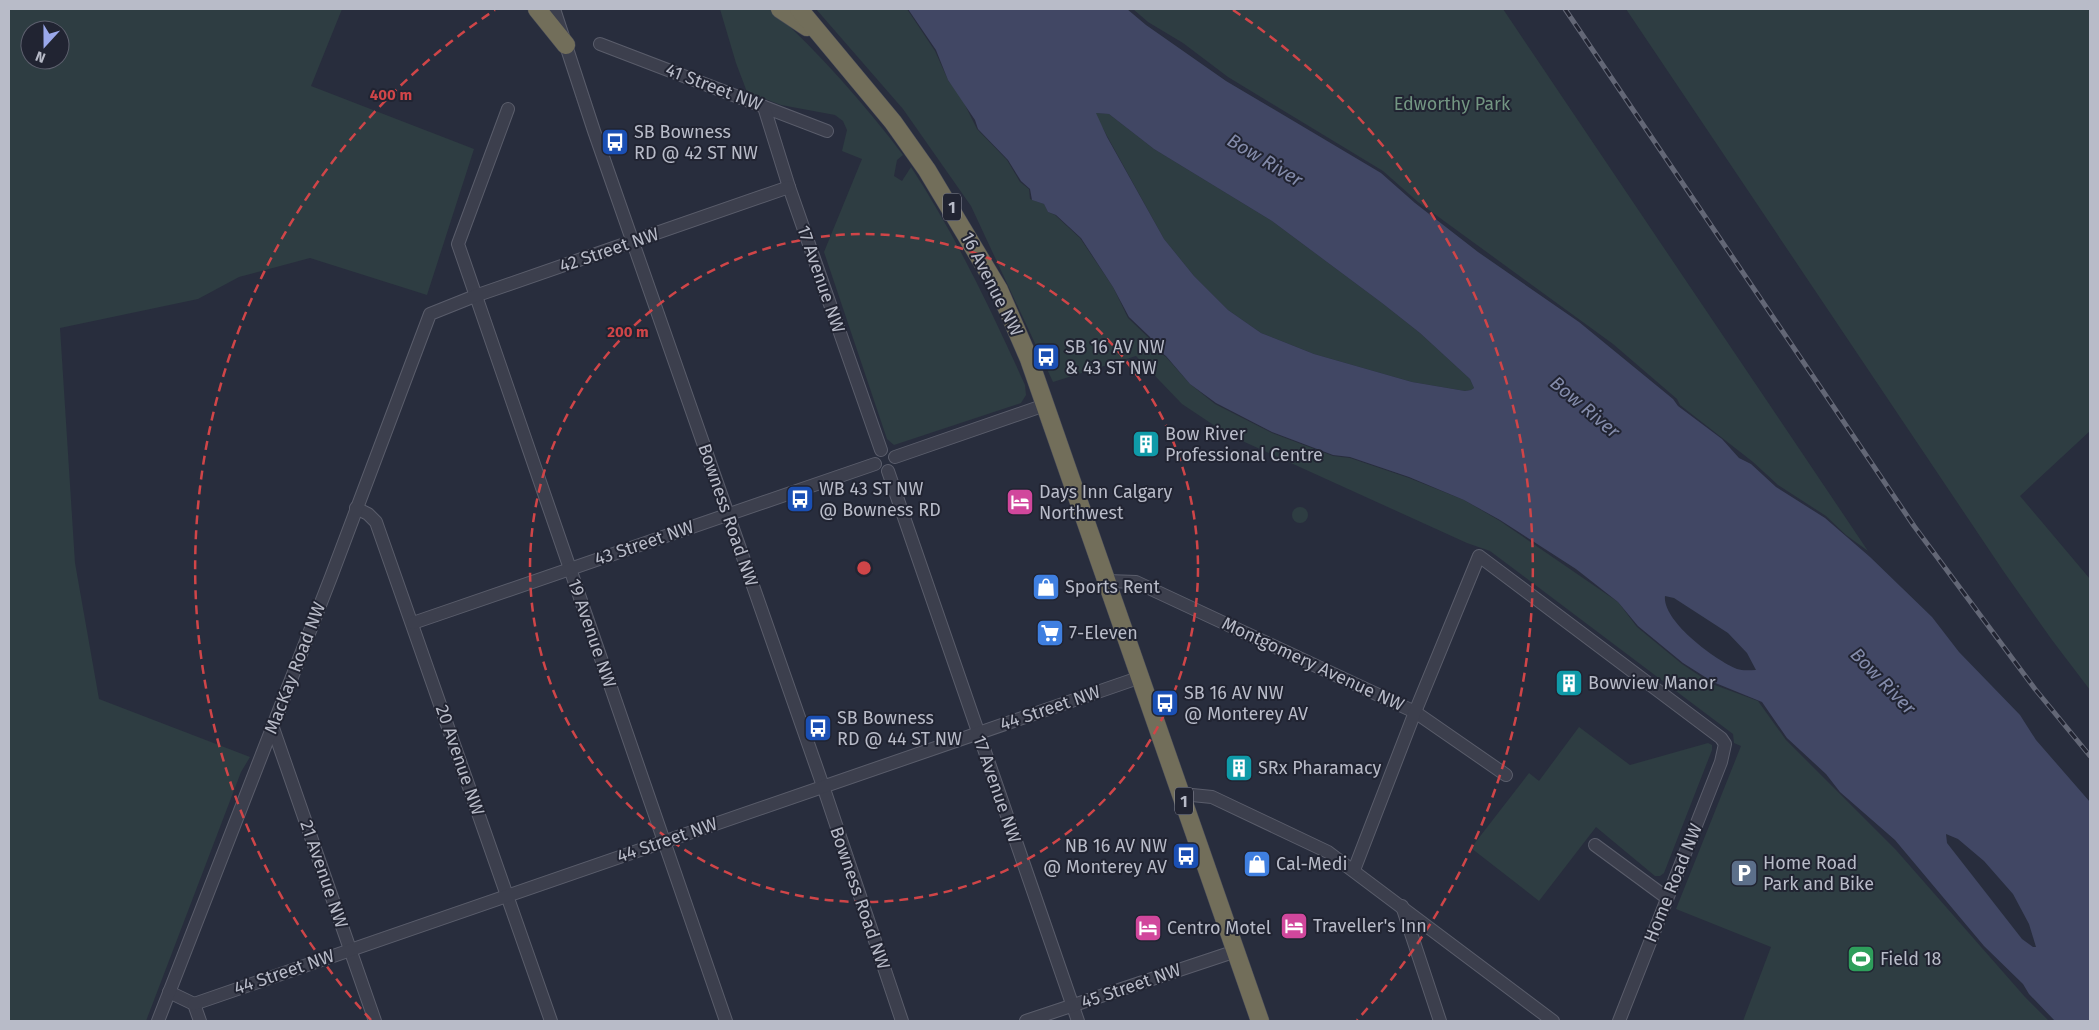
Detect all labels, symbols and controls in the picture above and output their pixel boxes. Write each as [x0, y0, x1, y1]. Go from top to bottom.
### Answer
north arrow [20, 20, 70, 70]
text: N [33, 47, 48, 66]
street label: 41 Street NW [663, 58, 766, 116]
text: 400 m [370, 86, 412, 104]
park label: Edworthy Park [1394, 93, 1511, 115]
place label: SB Bowness RD @ 42 ST NW [634, 121, 758, 164]
bus stop icon: SB Bowness RD @ 42 ST NW [600, 127, 630, 157]
water label: Bow River [1223, 129, 1307, 192]
road number: 1 [943, 193, 961, 220]
street label: 17 Avenue NW [792, 222, 850, 336]
street label: 42 Street NW [556, 223, 662, 277]
street label: 16 Avenue NW [956, 228, 1028, 340]
text: 200 m [607, 323, 649, 341]
place label: SB 16 AV NW & 43 ST NW [1065, 336, 1165, 379]
bus stop icon: SB 16 AV NW & 43 ST NW [1031, 342, 1061, 372]
water label: Bow River [1546, 371, 1625, 443]
place label: Bow River Professional Centre [1165, 423, 1323, 466]
building icon: Bow River Professional Centre [1131, 429, 1161, 459]
street label: Bowness Road NW [693, 441, 763, 589]
place label: WB 43 ST NW @ Bowness RD [819, 478, 941, 521]
place label: Days Inn Calgary Northwest [1039, 481, 1173, 524]
bus stop icon: WB 43 ST NW @ Bowness RD [785, 484, 815, 514]
hotel icon: Days Inn Calgary Northwest [1005, 487, 1035, 517]
street label: 43 Street NW [591, 516, 697, 570]
centre of rings [855, 559, 873, 577]
shop icon: Sports Rent [1031, 572, 1061, 602]
street label: 19 Avenue NW [563, 576, 621, 690]
place label: Sports Rent [1065, 576, 1161, 598]
street label: MacKay Road NW [260, 599, 330, 737]
street label: Montgomery Avenue NW [1218, 612, 1408, 716]
supermarket icon: 7-Eleven [1035, 618, 1065, 648]
place label: 7-Eleven [1069, 622, 1138, 644]
water label: Bow River [1846, 643, 1921, 720]
building icon: Bowview Manor [1554, 668, 1584, 698]
place label: Bowview Manor [1588, 672, 1716, 694]
street label: 44 Street NW [997, 681, 1103, 735]
place label: SB 16 AV NW @ Monterey AV [1184, 682, 1308, 725]
bus stop icon: SB 16 AV NW @ Monterey AV [1150, 688, 1180, 718]
street label: 20 Avenue NW [431, 702, 489, 818]
place label: SB Bowness RD @ 44 ST NW [837, 707, 962, 750]
bus stop icon: SB Bowness RD @ 44 ST NW [803, 713, 833, 743]
street label: 17 Avenue NW [968, 732, 1026, 846]
building icon: SRx Pharamacy [1224, 753, 1254, 783]
place label: SRx Pharamacy [1258, 757, 1382, 779]
road number: 1 [1175, 788, 1193, 814]
street label: 44 Street NW [614, 813, 720, 867]
street label: 21 Avenue NW [295, 817, 353, 931]
street label: Home Road NW [1639, 820, 1707, 946]
street label: Bowness Road NW [825, 824, 895, 972]
place label: NB 16 AV NW @ Monterey AV [1043, 835, 1167, 878]
bus stop icon: NB 16 AV NW @ Monterey AV [1171, 841, 1201, 871]
shop icon: Cal-Medi [1242, 849, 1272, 879]
place label: Home Road Park and Bike [1763, 852, 1874, 895]
place label: Cal-Medi [1276, 853, 1348, 875]
parking icon: Home Road Park and Bike [1729, 858, 1759, 888]
hotel icon: Traveller's Inn [1279, 911, 1309, 941]
hotel icon: Centro Motel [1133, 913, 1163, 943]
place label: Traveller's Inn [1313, 915, 1427, 937]
place label: Centro Motel [1167, 917, 1271, 939]
sports icon: Field 18 [1846, 944, 1876, 974]
street label: 44 Street NW [231, 945, 337, 999]
place label: Field 18 [1880, 948, 1942, 970]
street label: 45 Street NW [1078, 959, 1184, 1013]

